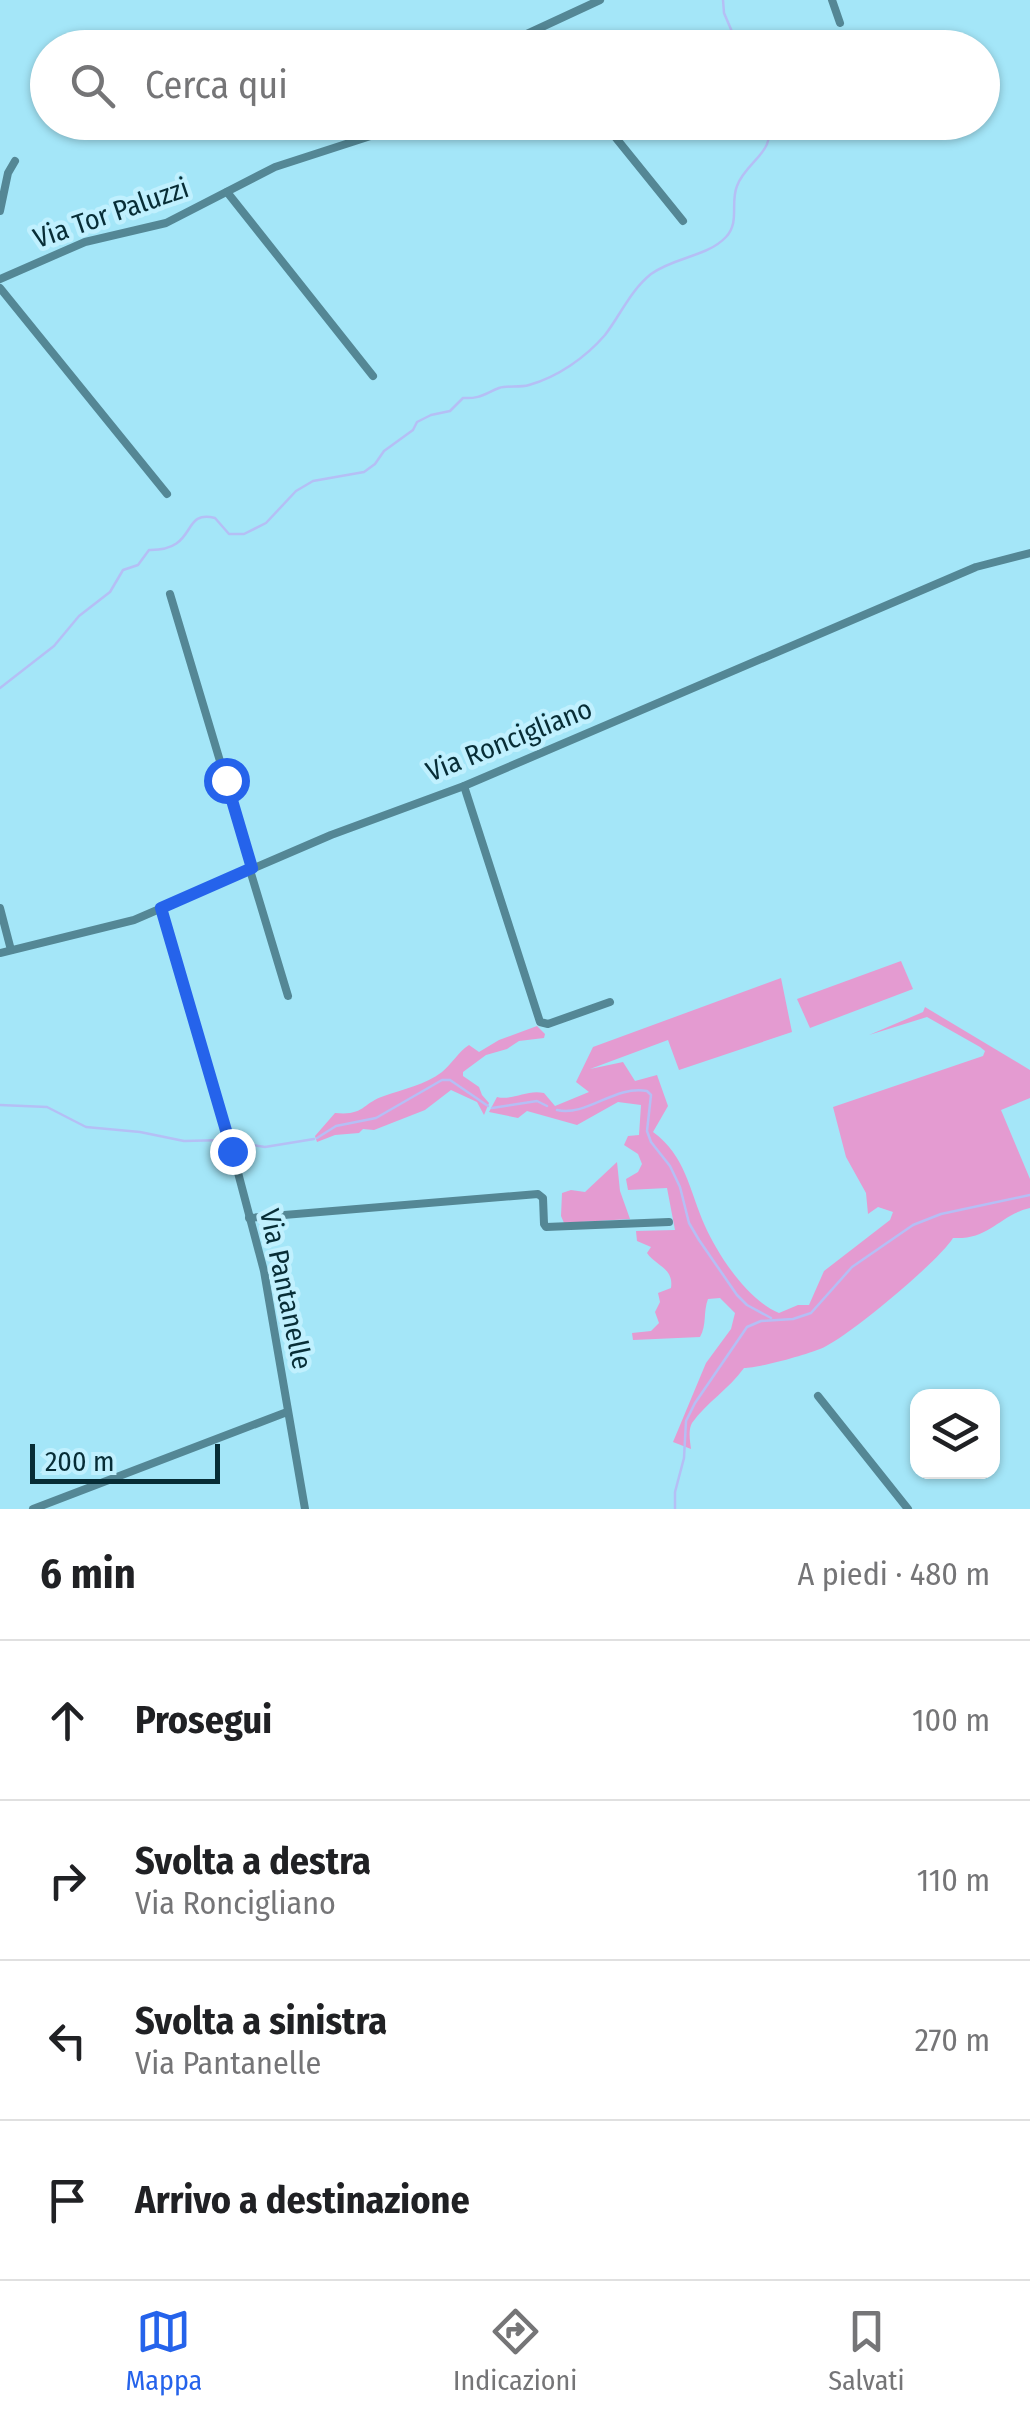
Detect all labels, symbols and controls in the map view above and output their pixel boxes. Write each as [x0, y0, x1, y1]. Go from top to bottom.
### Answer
search box [30, 30, 1000, 140]
icon: search [65, 58, 120, 113]
text: Cerca qui [145, 62, 288, 108]
street label: Via Tor Paluzzi [29, 171, 193, 255]
street label: Via Roncigliano [421, 692, 597, 788]
route start [204, 758, 250, 804]
route end [210, 1129, 256, 1175]
street label: Via Pantanelle [253, 1206, 319, 1372]
map controls [910, 1389, 1000, 1479]
button: layers [910, 1389, 1000, 1479]
scale bar [30, 1439, 220, 1484]
text: 200 m [45, 1445, 115, 1478]
text: 6 min [40, 1549, 136, 1599]
text: A piedi · 480 m [797, 1555, 990, 1593]
icon: ahead [40, 1693, 95, 1748]
text: Prosegui [135, 1697, 272, 1743]
text: 100 m [912, 1701, 990, 1739]
text: Svolta a destra [135, 1838, 371, 1884]
icon: right [40, 1853, 95, 1908]
text: 110 m [917, 1861, 990, 1899]
text: Via Roncigliano [135, 1884, 336, 1922]
text: Svolta a sinistra [135, 1998, 387, 2044]
icon: left [40, 2013, 95, 2068]
text: 270 m [915, 2021, 990, 2059]
text: Via Pantanelle [135, 2044, 321, 2082]
icon: arrive [40, 2173, 95, 2228]
text: Arrivo a destinazione [135, 2177, 470, 2223]
tab: Mappa [125, 2304, 202, 2397]
tab: Indicazioni [453, 2304, 577, 2397]
tab: Salvati [828, 2304, 905, 2397]

